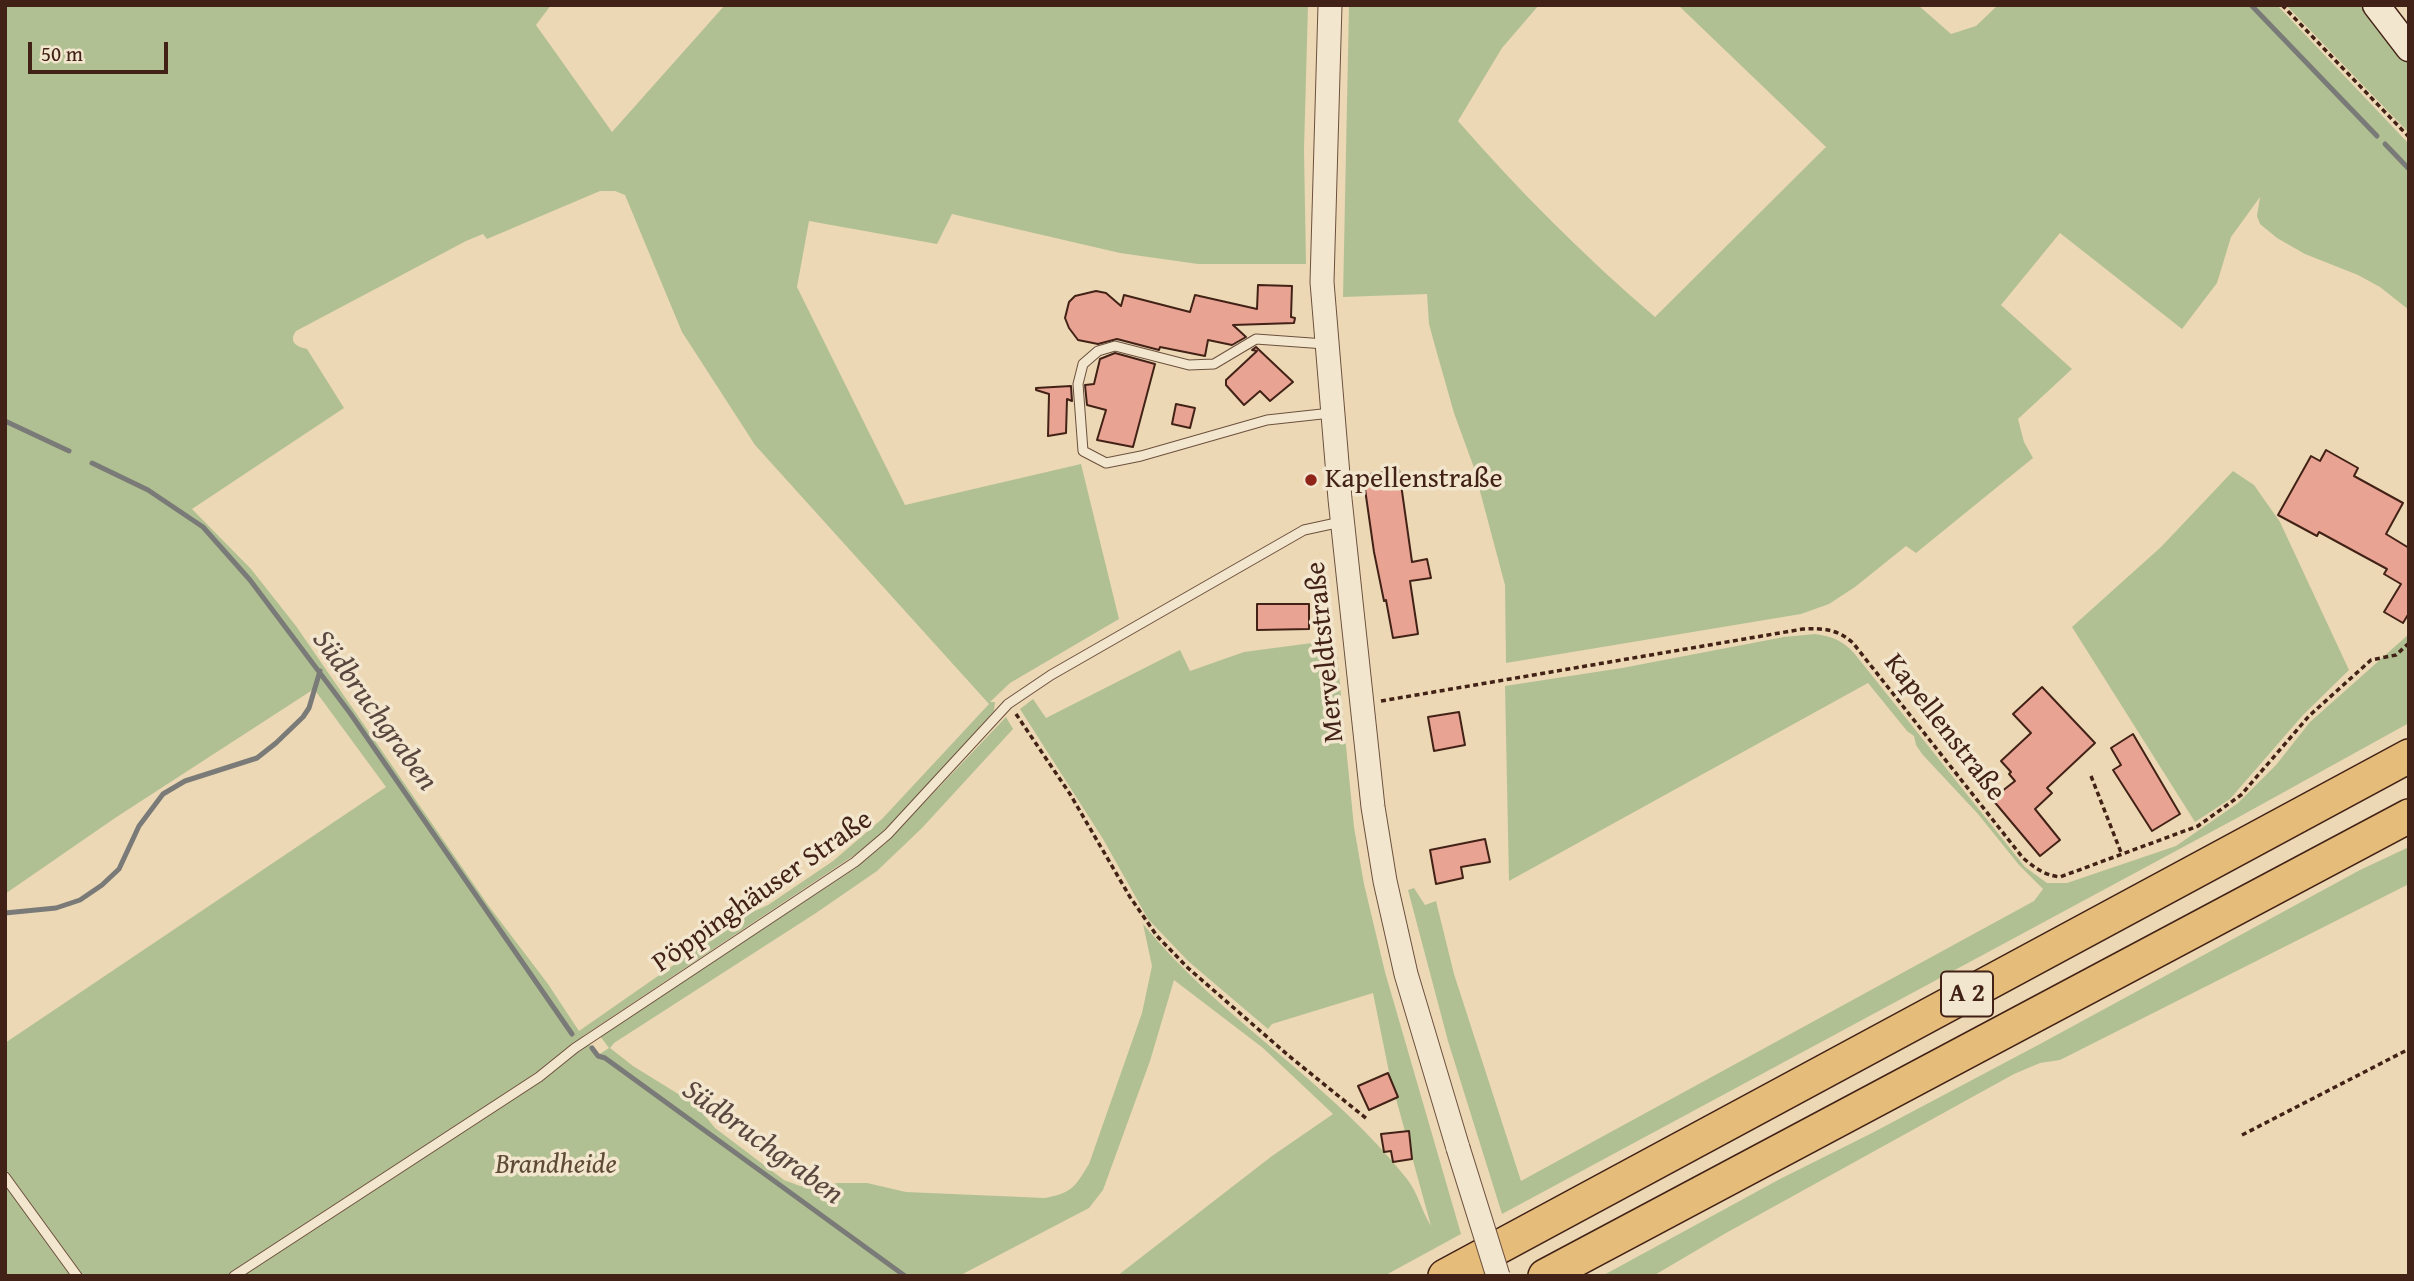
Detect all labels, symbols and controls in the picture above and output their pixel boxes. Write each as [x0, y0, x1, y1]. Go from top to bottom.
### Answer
scale bar [32, 28, 172, 72]
text: 50 m [41, 38, 83, 69]
place label: Kapellenstraße [1325, 463, 1503, 497]
marker: Kapellenstraße [1303, 472, 1319, 488]
street label: Merveldtstraße [1300, 560, 1352, 744]
water label: Südbruchgraben [304, 623, 444, 799]
street label: Kapellenstraße [1876, 648, 2012, 808]
street label: Pöppinghäuser Straße [647, 803, 879, 981]
road number: A 2 [1941, 972, 1993, 1016]
water label: Südbruchgraben [674, 1073, 850, 1213]
park label: Brandheide [495, 1149, 617, 1183]

